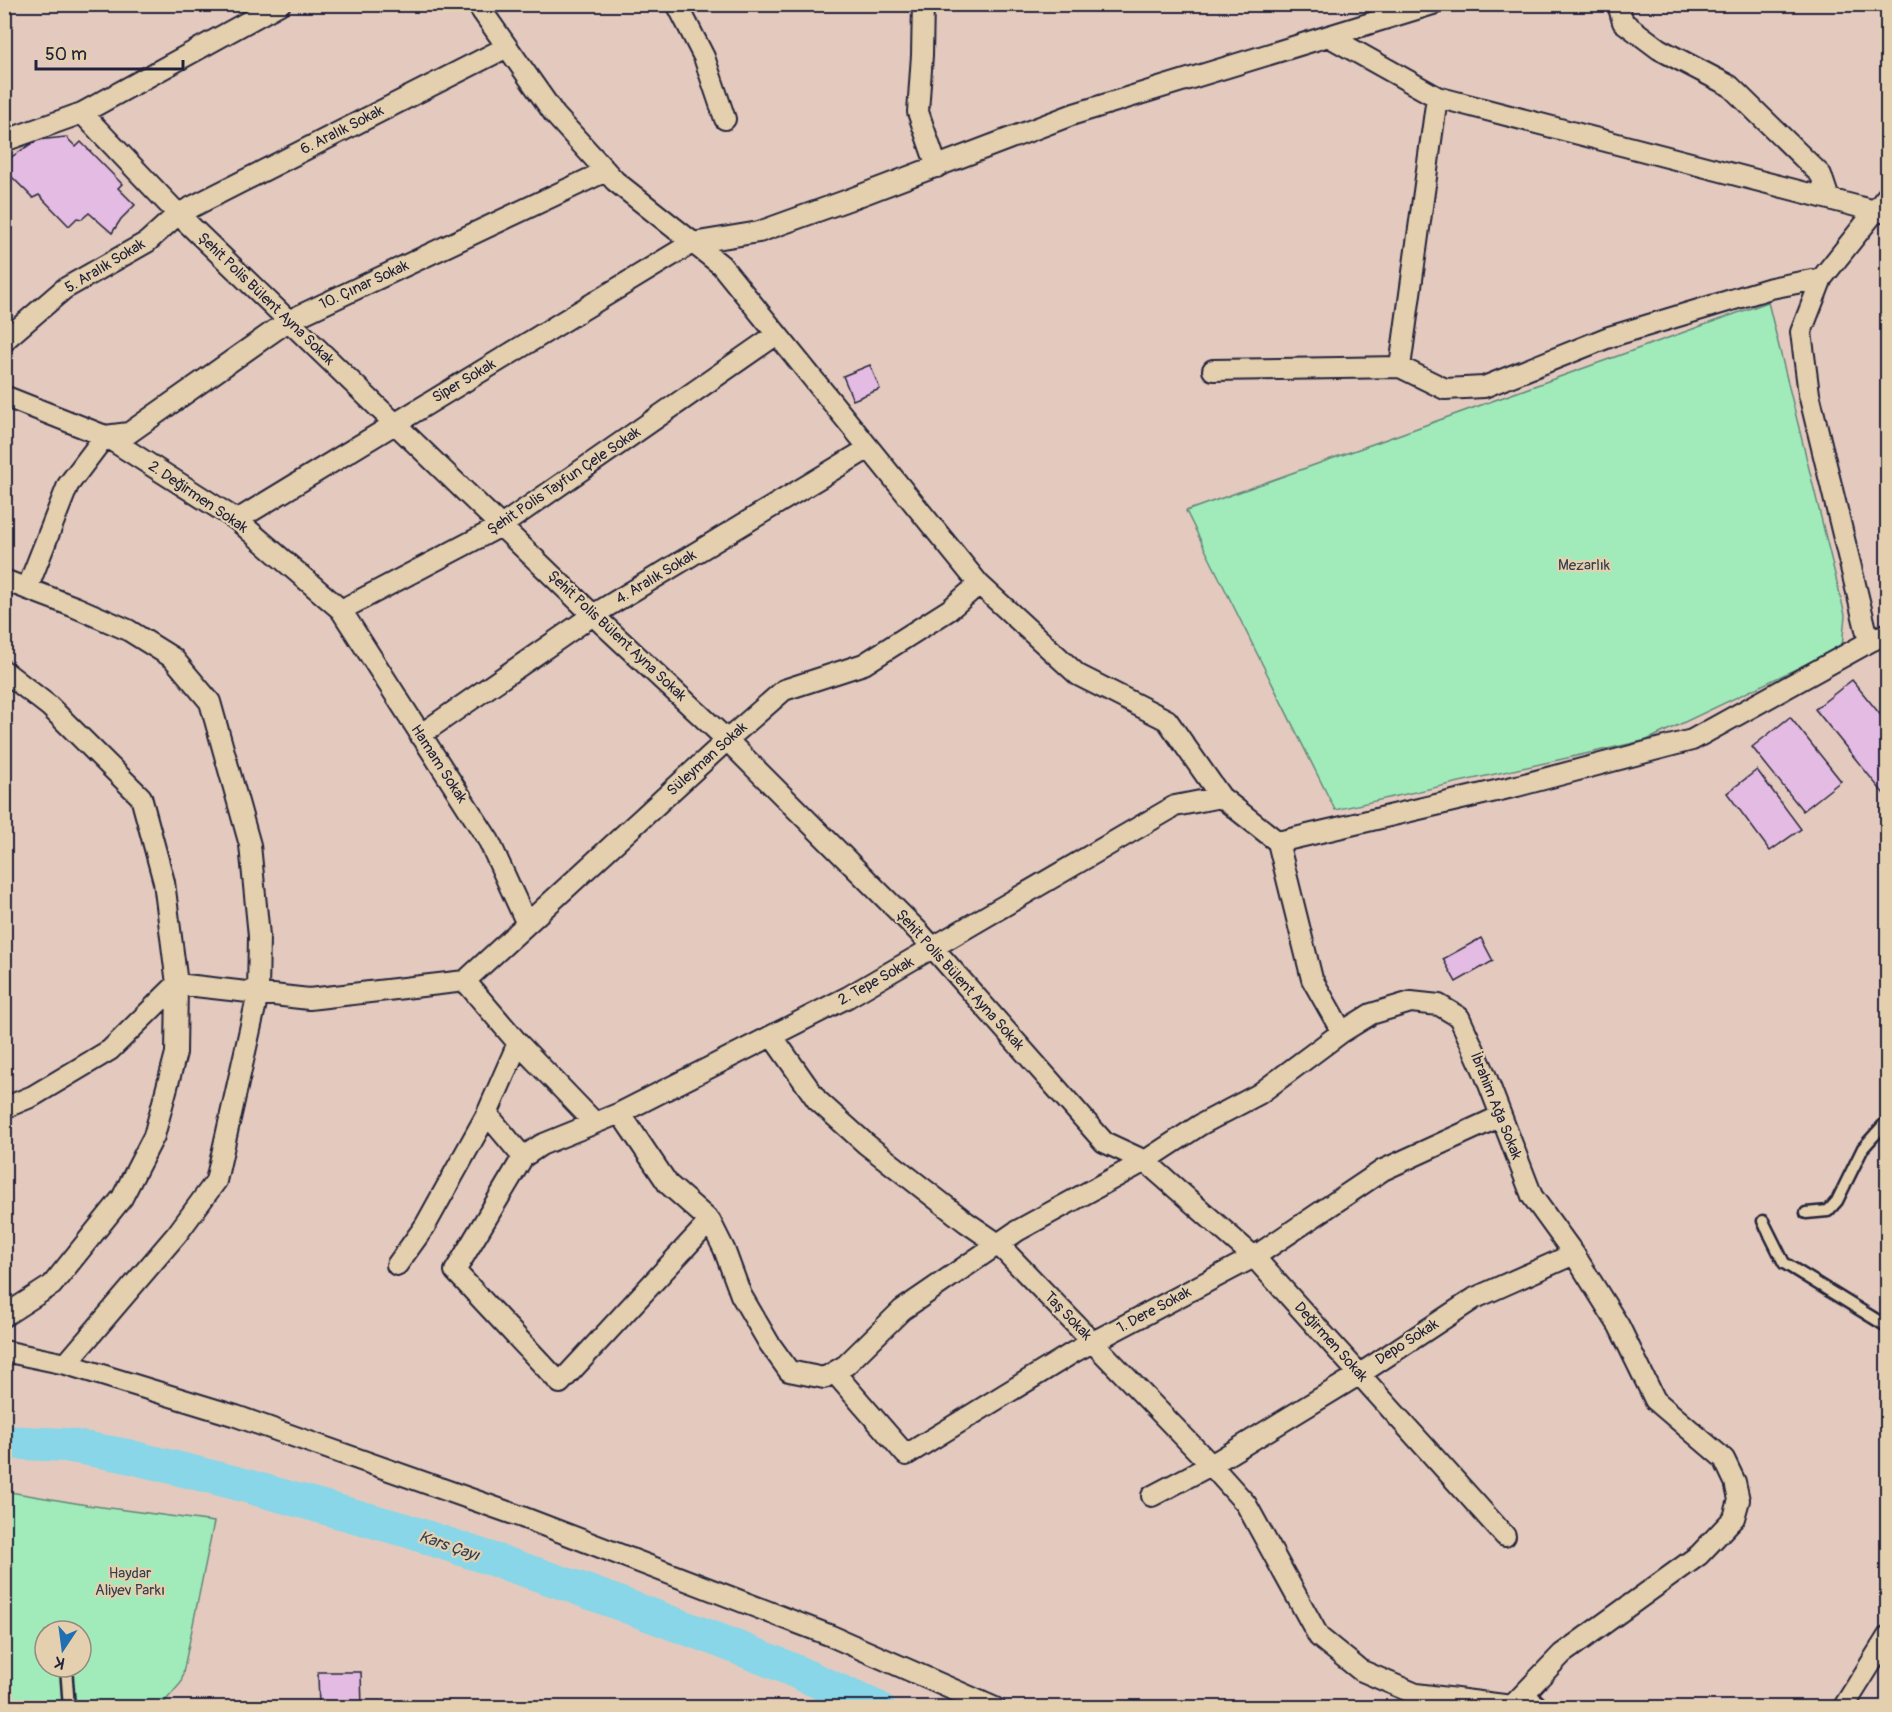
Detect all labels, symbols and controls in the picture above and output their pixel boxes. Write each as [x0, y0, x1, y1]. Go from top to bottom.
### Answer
scale bar [36, 33, 183, 71]
text: 50 m [45, 43, 87, 66]
street label: 6. Aralık Sokak [297, 101, 387, 159]
street label: Şehit Polis Bülent Ayna Sokak [194, 229, 339, 370]
street label: 5. Aralık Sokak [61, 234, 149, 297]
street label: 10. Çınar Sokak [316, 256, 412, 314]
street label: Siper Sokak [429, 354, 500, 407]
street label: Şehit Polis Tayfun Çele Sokak [484, 422, 645, 539]
street label: 2. Değirmen Sokak [145, 457, 252, 538]
street label: 4. Aralık Sokak [612, 545, 700, 609]
park label: Mezarlık [1558, 556, 1611, 575]
street label: Şehit Polis Bülent Ayna Sokak [544, 567, 691, 706]
street label: Süleyman Sokak [663, 717, 752, 800]
street label: Hamam Sokak [407, 721, 472, 807]
street label: Şehit Polis Bülent Ayna Sokak [892, 906, 1029, 1055]
street label: 2. Tepe Sokak [835, 952, 918, 1010]
street label: İbrahim Ağa Sokak [1466, 1050, 1526, 1163]
street label: 1. Dere Sokak [1114, 1282, 1195, 1337]
street label: Taş Sokak [1040, 1288, 1096, 1345]
street label: Değirmen Sokak [1290, 1298, 1372, 1386]
street label: Depo Sokak [1372, 1314, 1443, 1369]
water label: Kars Çayı [416, 1526, 483, 1566]
park label: Haydar Aliyev Parkı [95, 1564, 165, 1600]
north arrow [33, 1619, 93, 1679]
text: K [53, 1652, 67, 1673]

